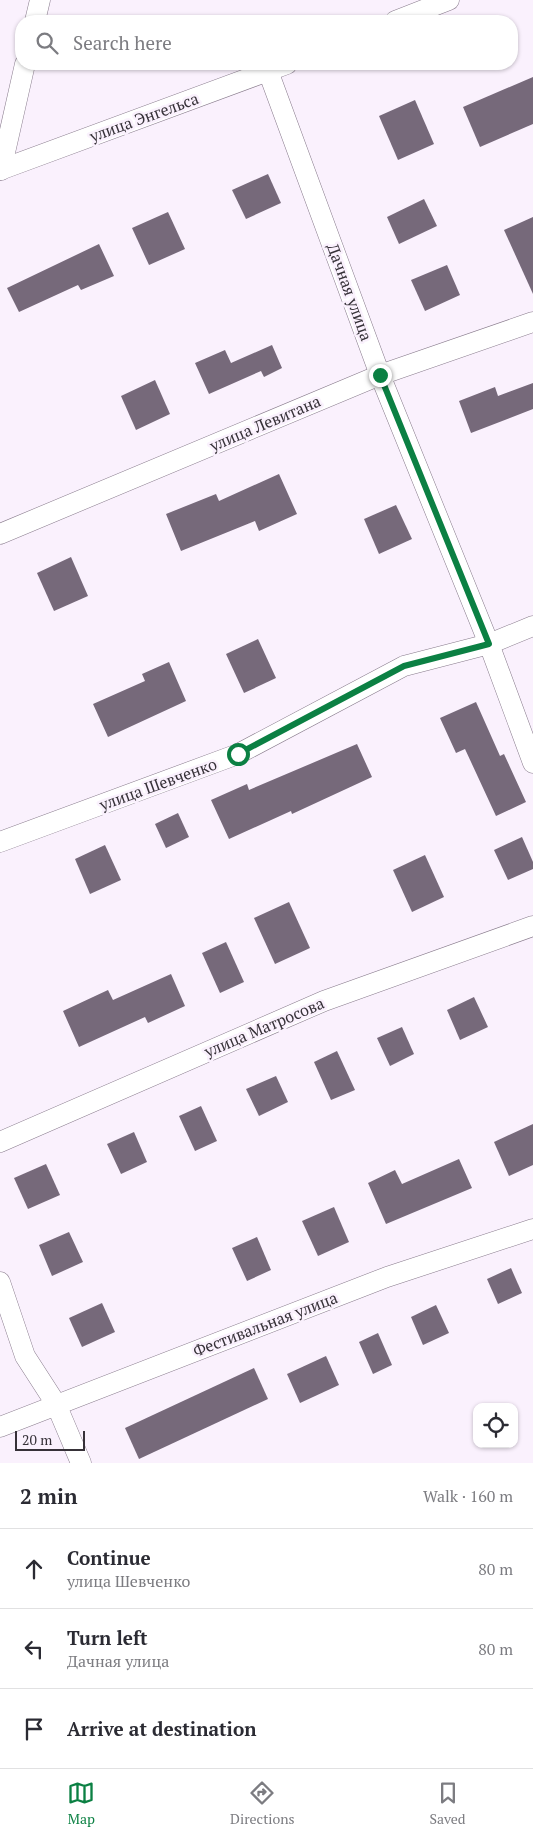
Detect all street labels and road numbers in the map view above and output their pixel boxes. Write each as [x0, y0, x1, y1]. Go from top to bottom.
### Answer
street label: улица Энгельса [85, 87, 202, 147]
street label: Дачная улица [322, 240, 378, 344]
street label: улица Левитана [205, 390, 324, 457]
street label: улица Шевченко [95, 753, 220, 816]
street label: улица Матросова [200, 992, 327, 1063]
street label: Фестивальная улица [190, 1286, 340, 1362]

